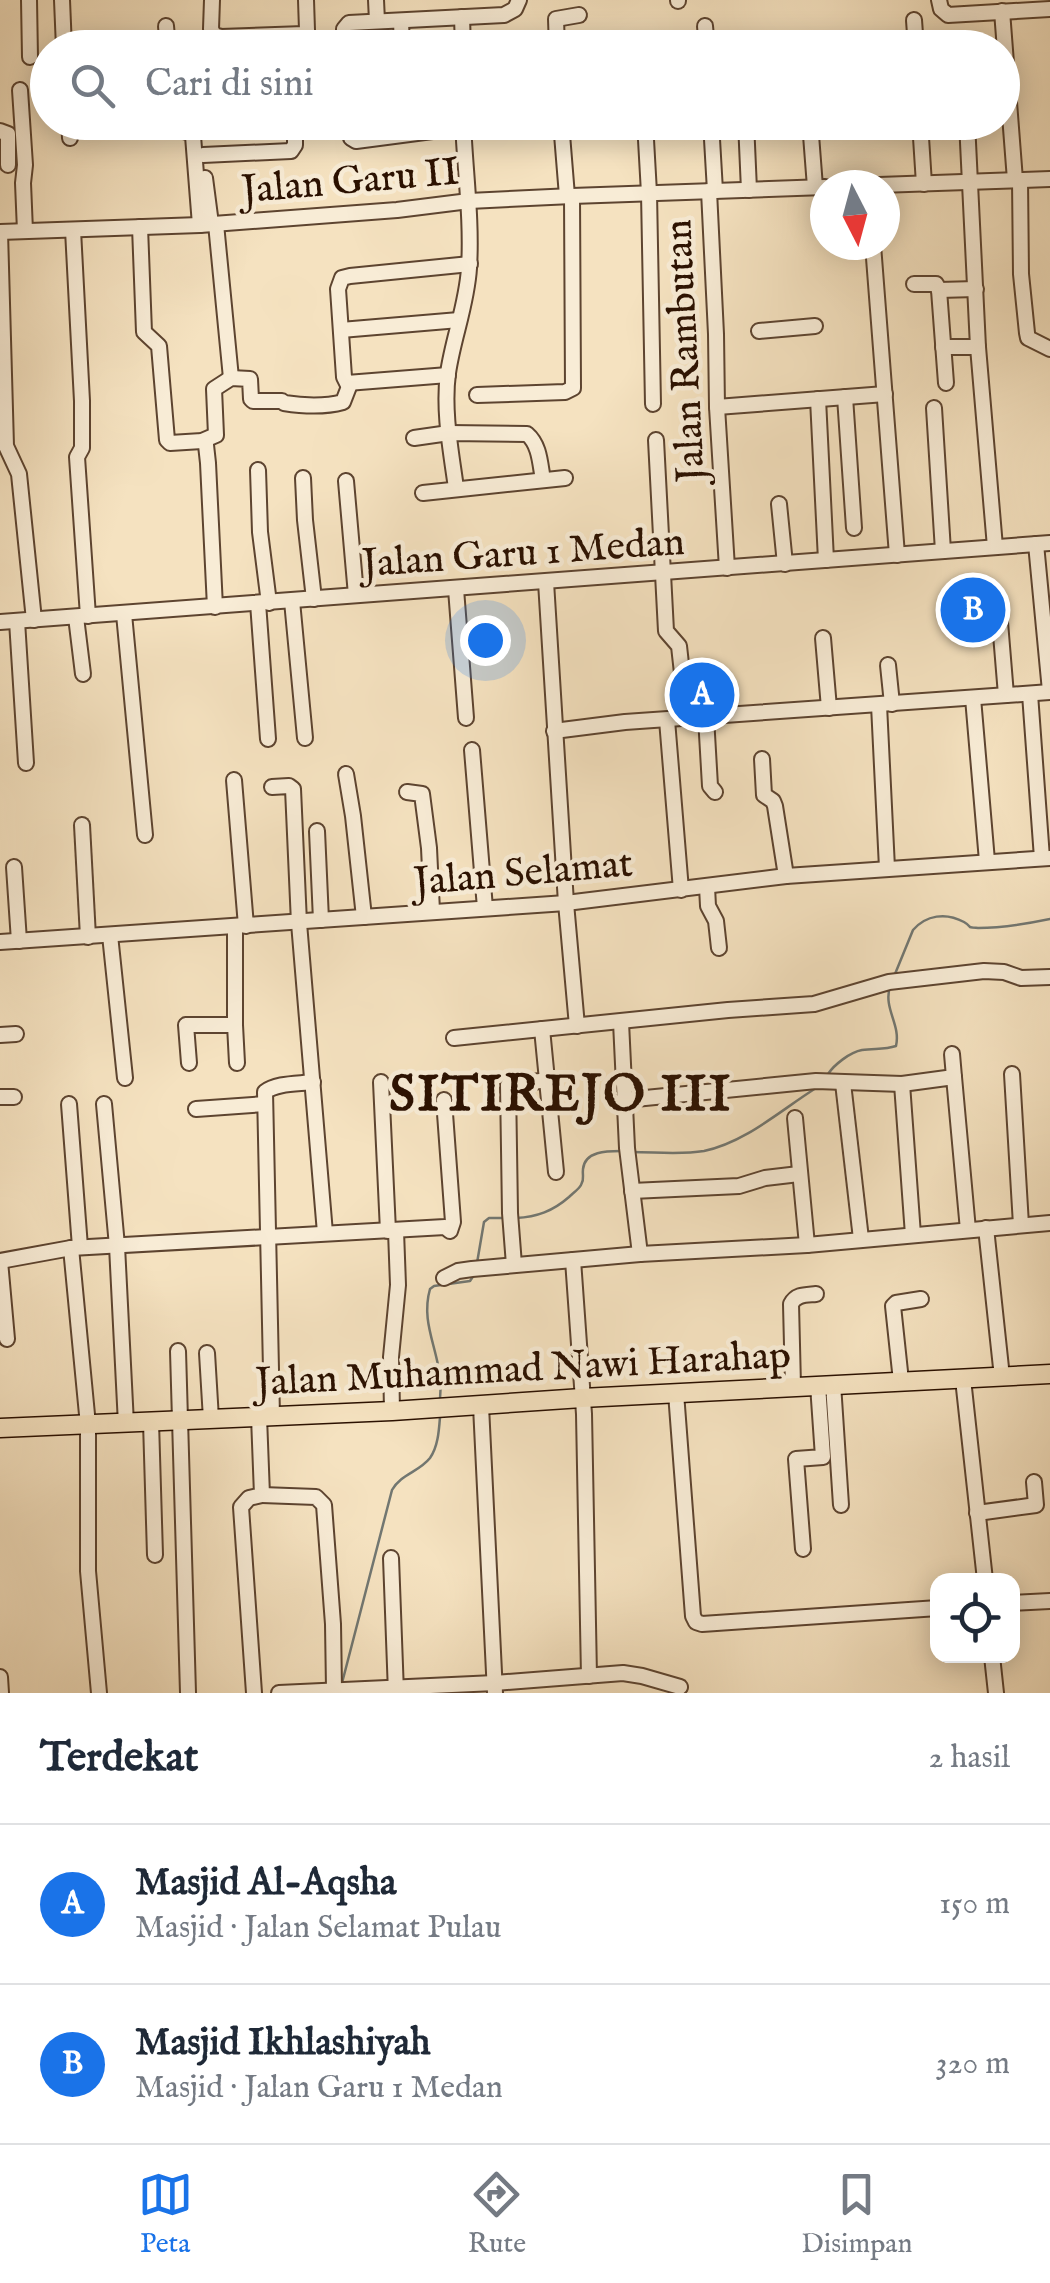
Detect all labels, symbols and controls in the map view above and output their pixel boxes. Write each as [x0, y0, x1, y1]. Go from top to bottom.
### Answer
search box [30, 30, 1020, 140]
icon: search [65, 58, 120, 113]
text: Cari di sini [145, 61, 314, 109]
street label: Jalan Garu II [235, 148, 461, 218]
north arrow [810, 170, 900, 260]
street label: Jalan Rambutan [654, 218, 719, 488]
street label: Jalan Garu 1 Medan [356, 518, 686, 591]
pin: B [940, 572, 1006, 648]
your location [460, 615, 511, 666]
pin: A [670, 658, 734, 732]
street label: Jalan Selamat [408, 840, 635, 910]
district label: SITIREJO III [389, 1065, 733, 1128]
street label: Jalan Muhammad Nawi Harahap [250, 1331, 792, 1410]
map controls [930, 1573, 1020, 1663]
button: locate [930, 1573, 1020, 1663]
text: Terdekat [40, 1732, 198, 1785]
text: 2 hasil [929, 1738, 1010, 1779]
text: Masjid Al-Aqsha [135, 1860, 396, 1908]
text: A [62, 1884, 83, 1925]
text: 150 m [939, 1884, 1010, 1925]
text: Masjid · Jalan Selamat Pulau [135, 1908, 501, 1949]
text: Masjid Ikhlashiyah [135, 2020, 430, 2068]
text: B [62, 2044, 83, 2085]
text: 320 m [936, 2044, 1010, 2085]
text: Masjid · Jalan Garu 1 Medan [135, 2068, 503, 2109]
tab: Peta [138, 2167, 193, 2262]
tab: Rute [468, 2167, 526, 2262]
tab: Disimpan [801, 2167, 912, 2262]

